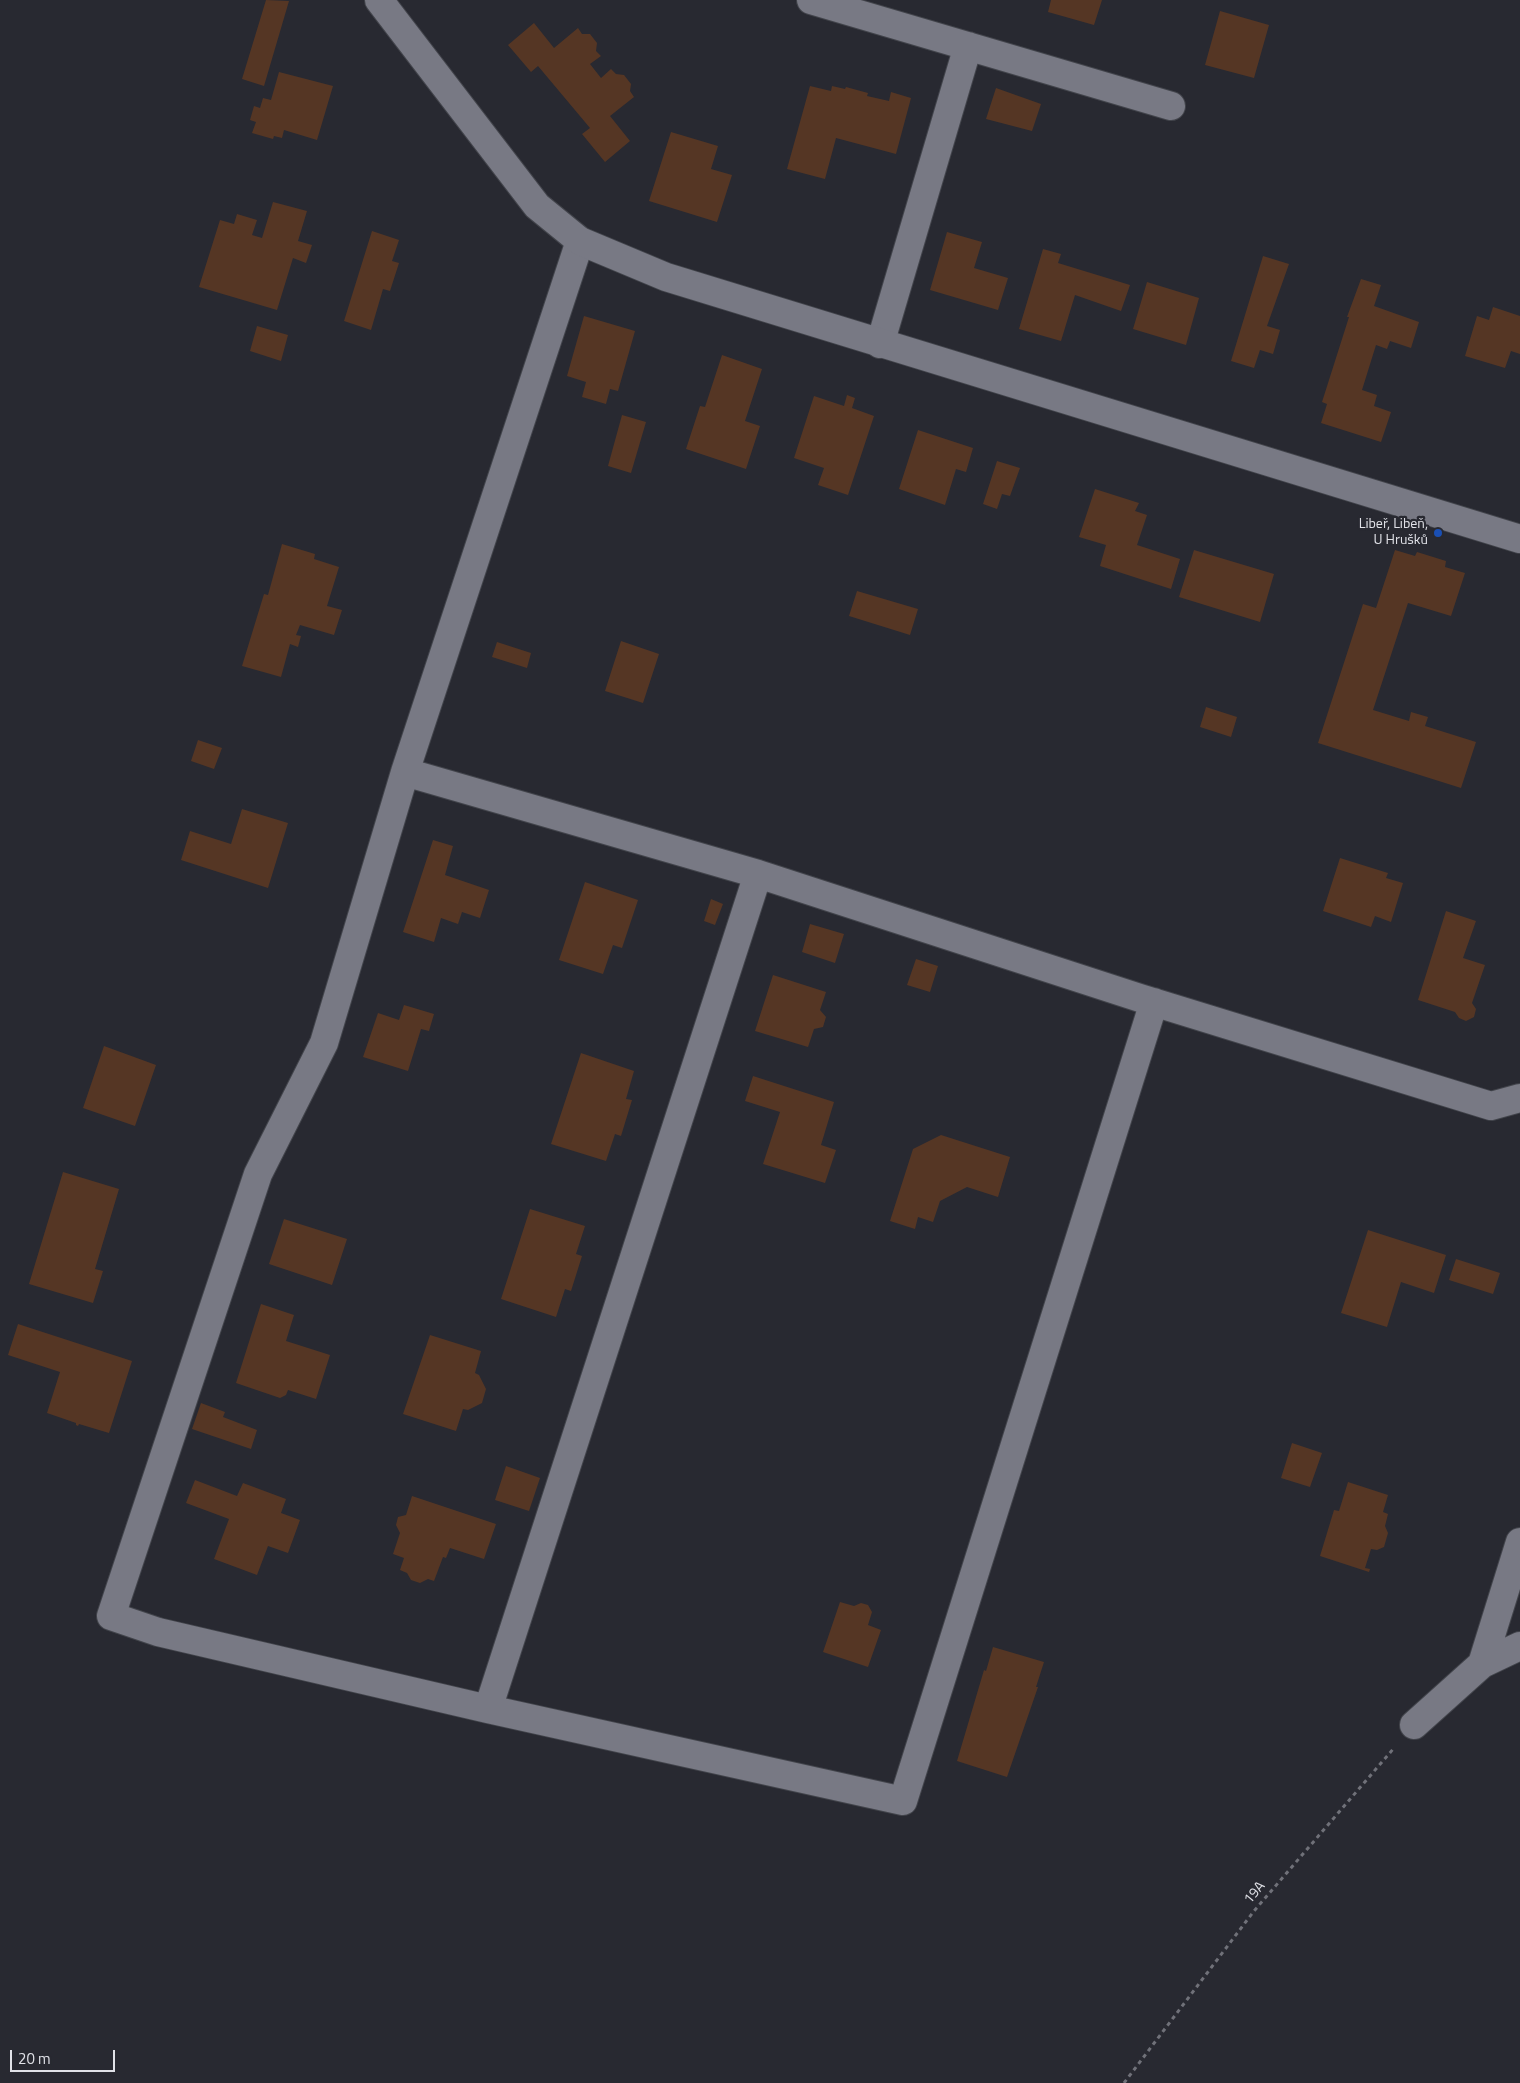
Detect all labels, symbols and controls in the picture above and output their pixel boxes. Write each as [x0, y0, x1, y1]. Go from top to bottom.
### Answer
place label: Libeř, Libeň, U Hrušků [1359, 517, 1428, 550]
marker: Libeř, Libeň, U Hrušků [1432, 527, 1444, 539]
street label: 19A [1241, 1878, 1269, 1908]
scale bar [12, 2040, 118, 2072]
text: 20 m [18, 2047, 51, 2070]

